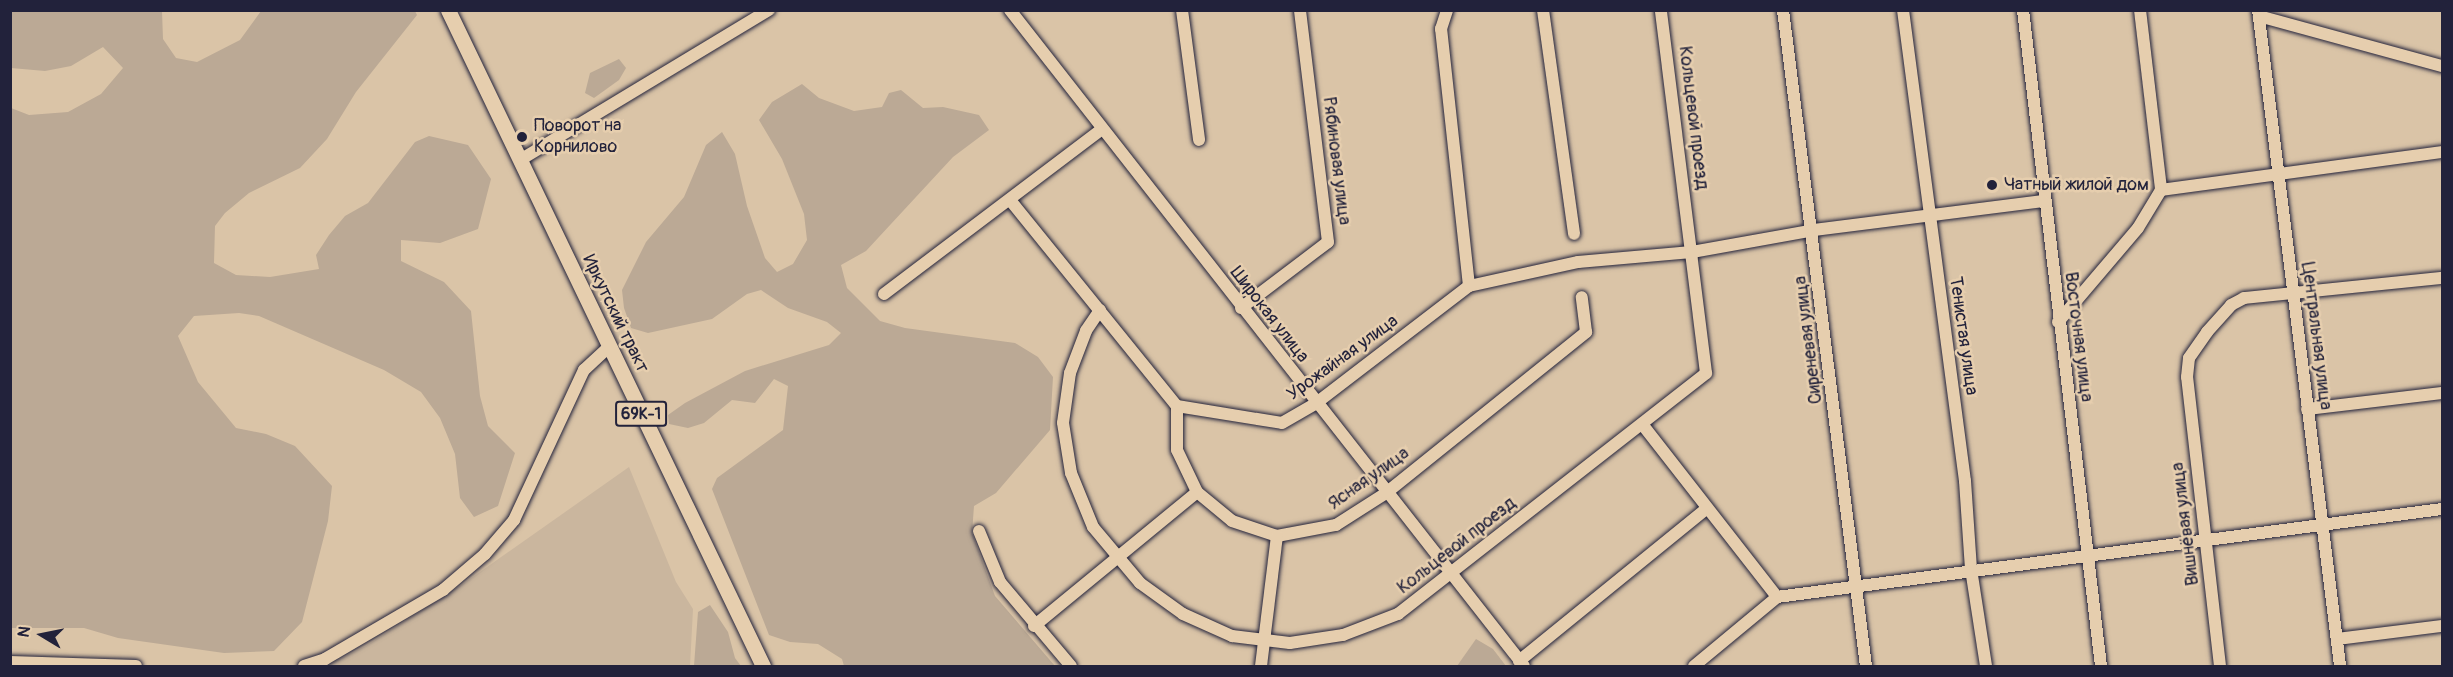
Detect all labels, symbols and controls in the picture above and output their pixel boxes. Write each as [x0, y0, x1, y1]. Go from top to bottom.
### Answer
street label: Кольцевой проезд [1673, 45, 1713, 191]
street label: Рябиновая улица [1317, 96, 1355, 226]
place label: Поворот на Корнилово [534, 116, 621, 158]
marker: Поворот на Корнилово [515, 130, 529, 144]
place label: Чатный жилой дом [2004, 174, 2149, 196]
marker: Чатный жилой дом [1985, 178, 1999, 192]
street label: Иркутский тракт [577, 252, 653, 376]
street label: Центральная улица [2296, 261, 2336, 411]
street label: Широкая улица [1225, 263, 1313, 367]
street label: Восточная улица [2059, 271, 2097, 403]
street label: Сиреневая улица [1790, 275, 1828, 405]
street label: Тенистая улица [1944, 275, 1982, 397]
street label: Урожайная улица [1283, 310, 1403, 406]
road number: 69К-1 [614, 401, 668, 427]
street label: Ясная улица [1324, 443, 1414, 515]
street label: Вишнёвая улица [2168, 461, 2204, 587]
street label: Кольцевой проезд [1393, 493, 1521, 599]
north arrow [12, 605, 72, 665]
text: N [13, 625, 35, 639]

